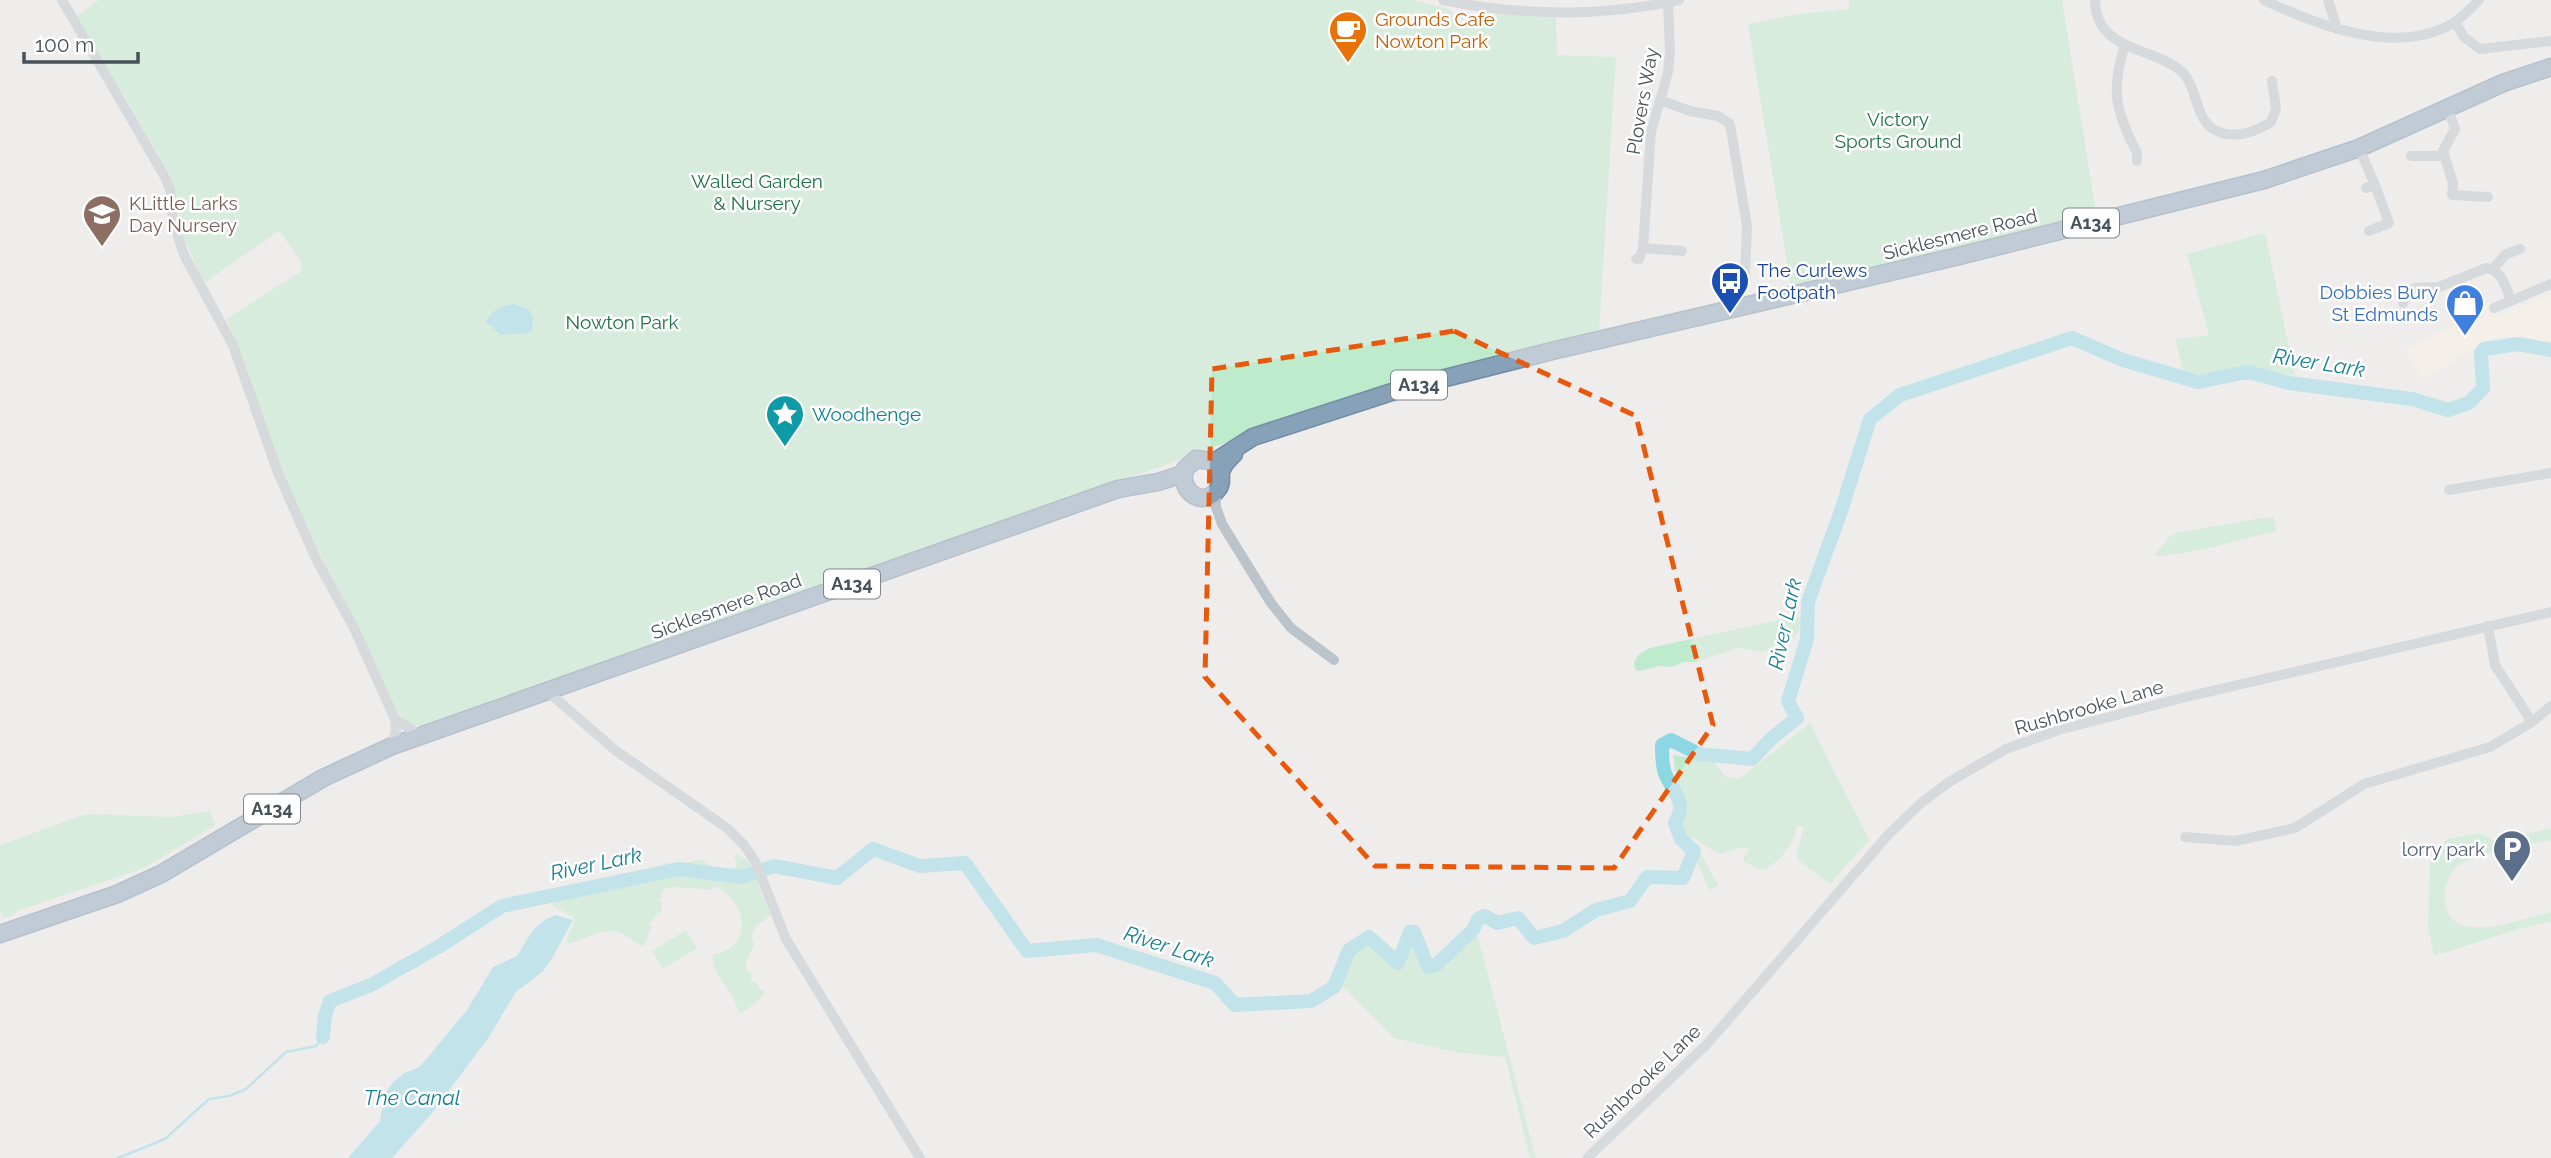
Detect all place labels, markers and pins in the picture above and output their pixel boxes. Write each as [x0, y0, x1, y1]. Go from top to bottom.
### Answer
place label: Grounds Cafe Nowton Park [1375, 8, 1495, 52]
cafe icon: Grounds Cafe Nowton Park [1327, 9, 1369, 64]
place label: KLittle Larks Day Nursery [129, 192, 238, 236]
school or university icon: KLittle Larks Day Nursery [81, 193, 123, 248]
place label: The Curlews Footpath [1757, 259, 1867, 303]
bus stop icon: The Curlews Footpath [1709, 260, 1751, 315]
place label: Dobbies Bury St Edmunds [2319, 281, 2438, 325]
shop icon: Dobbies Bury St Edmunds [2444, 282, 2486, 337]
place icon: Woodhenge [764, 393, 806, 448]
place label: Woodhenge [812, 403, 921, 425]
parking icon: lorry park [2491, 828, 2533, 883]
place label: lorry park [2402, 838, 2485, 860]

